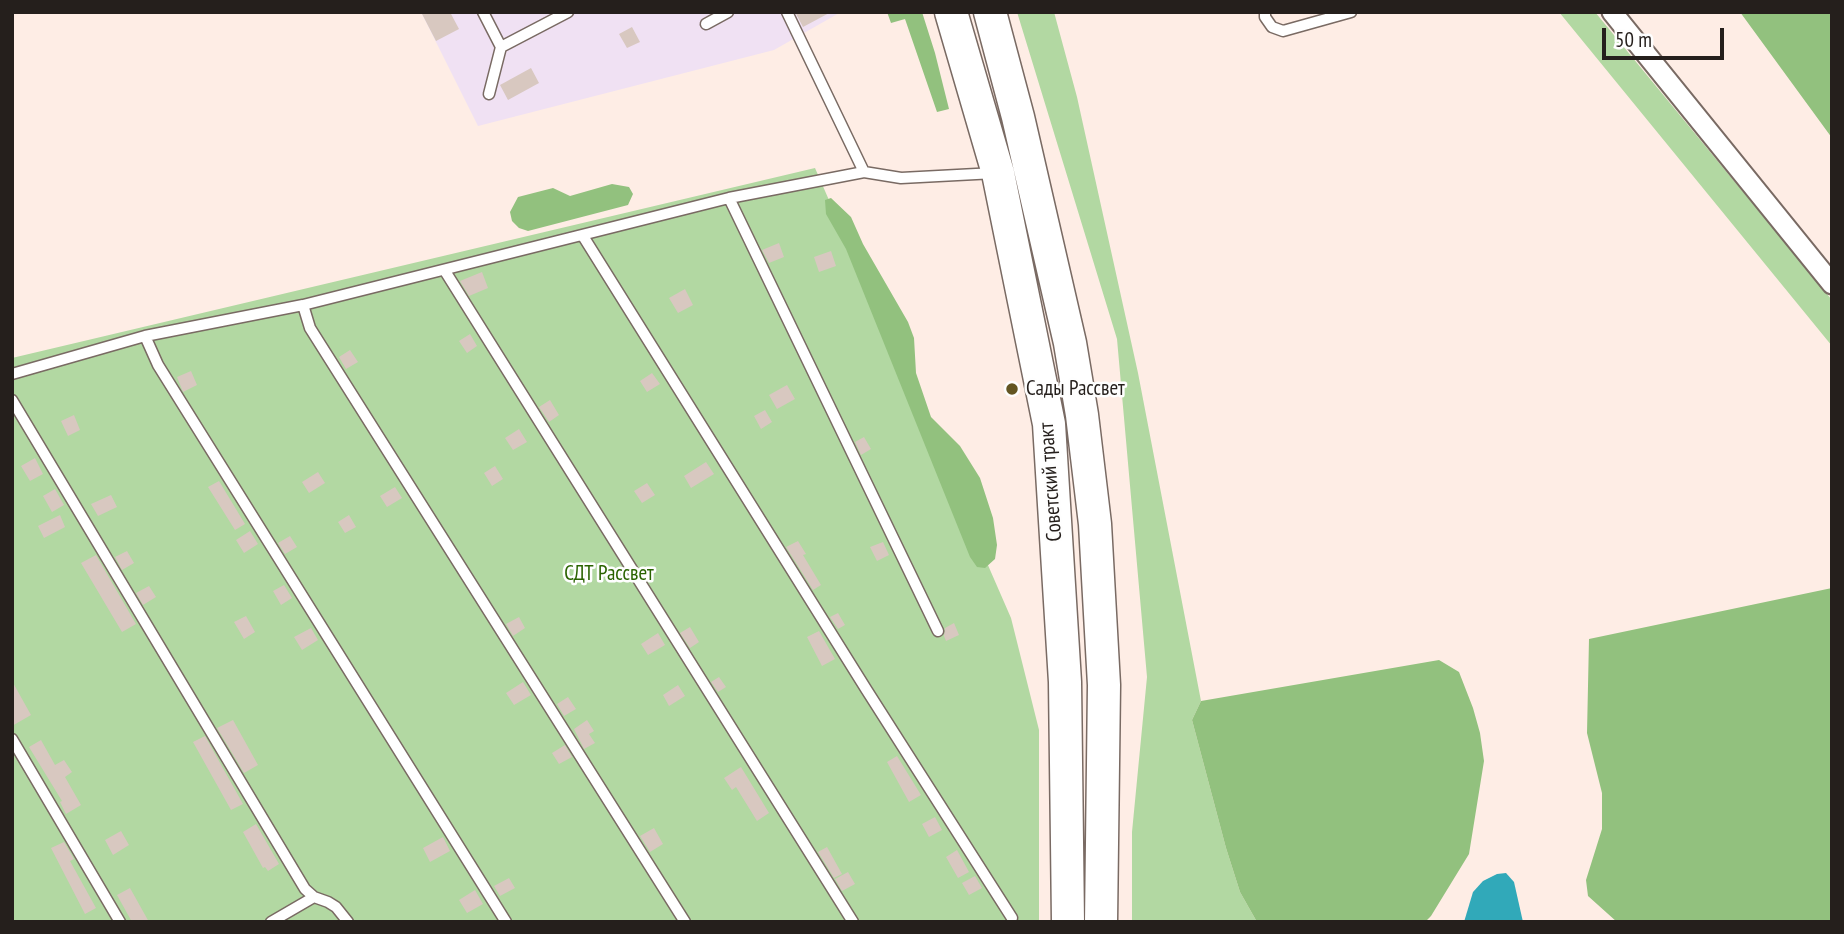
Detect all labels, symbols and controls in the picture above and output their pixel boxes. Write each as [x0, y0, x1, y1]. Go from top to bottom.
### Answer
scale bar [1606, 14, 1728, 58]
text: 50 m [1615, 26, 1652, 53]
place label: Сады Рассвет [1026, 376, 1125, 402]
marker: Сады Рассвет [1004, 381, 1020, 397]
street label: Советский тракт [1034, 422, 1068, 542]
park label: СДТ Рассвет [564, 561, 654, 587]

